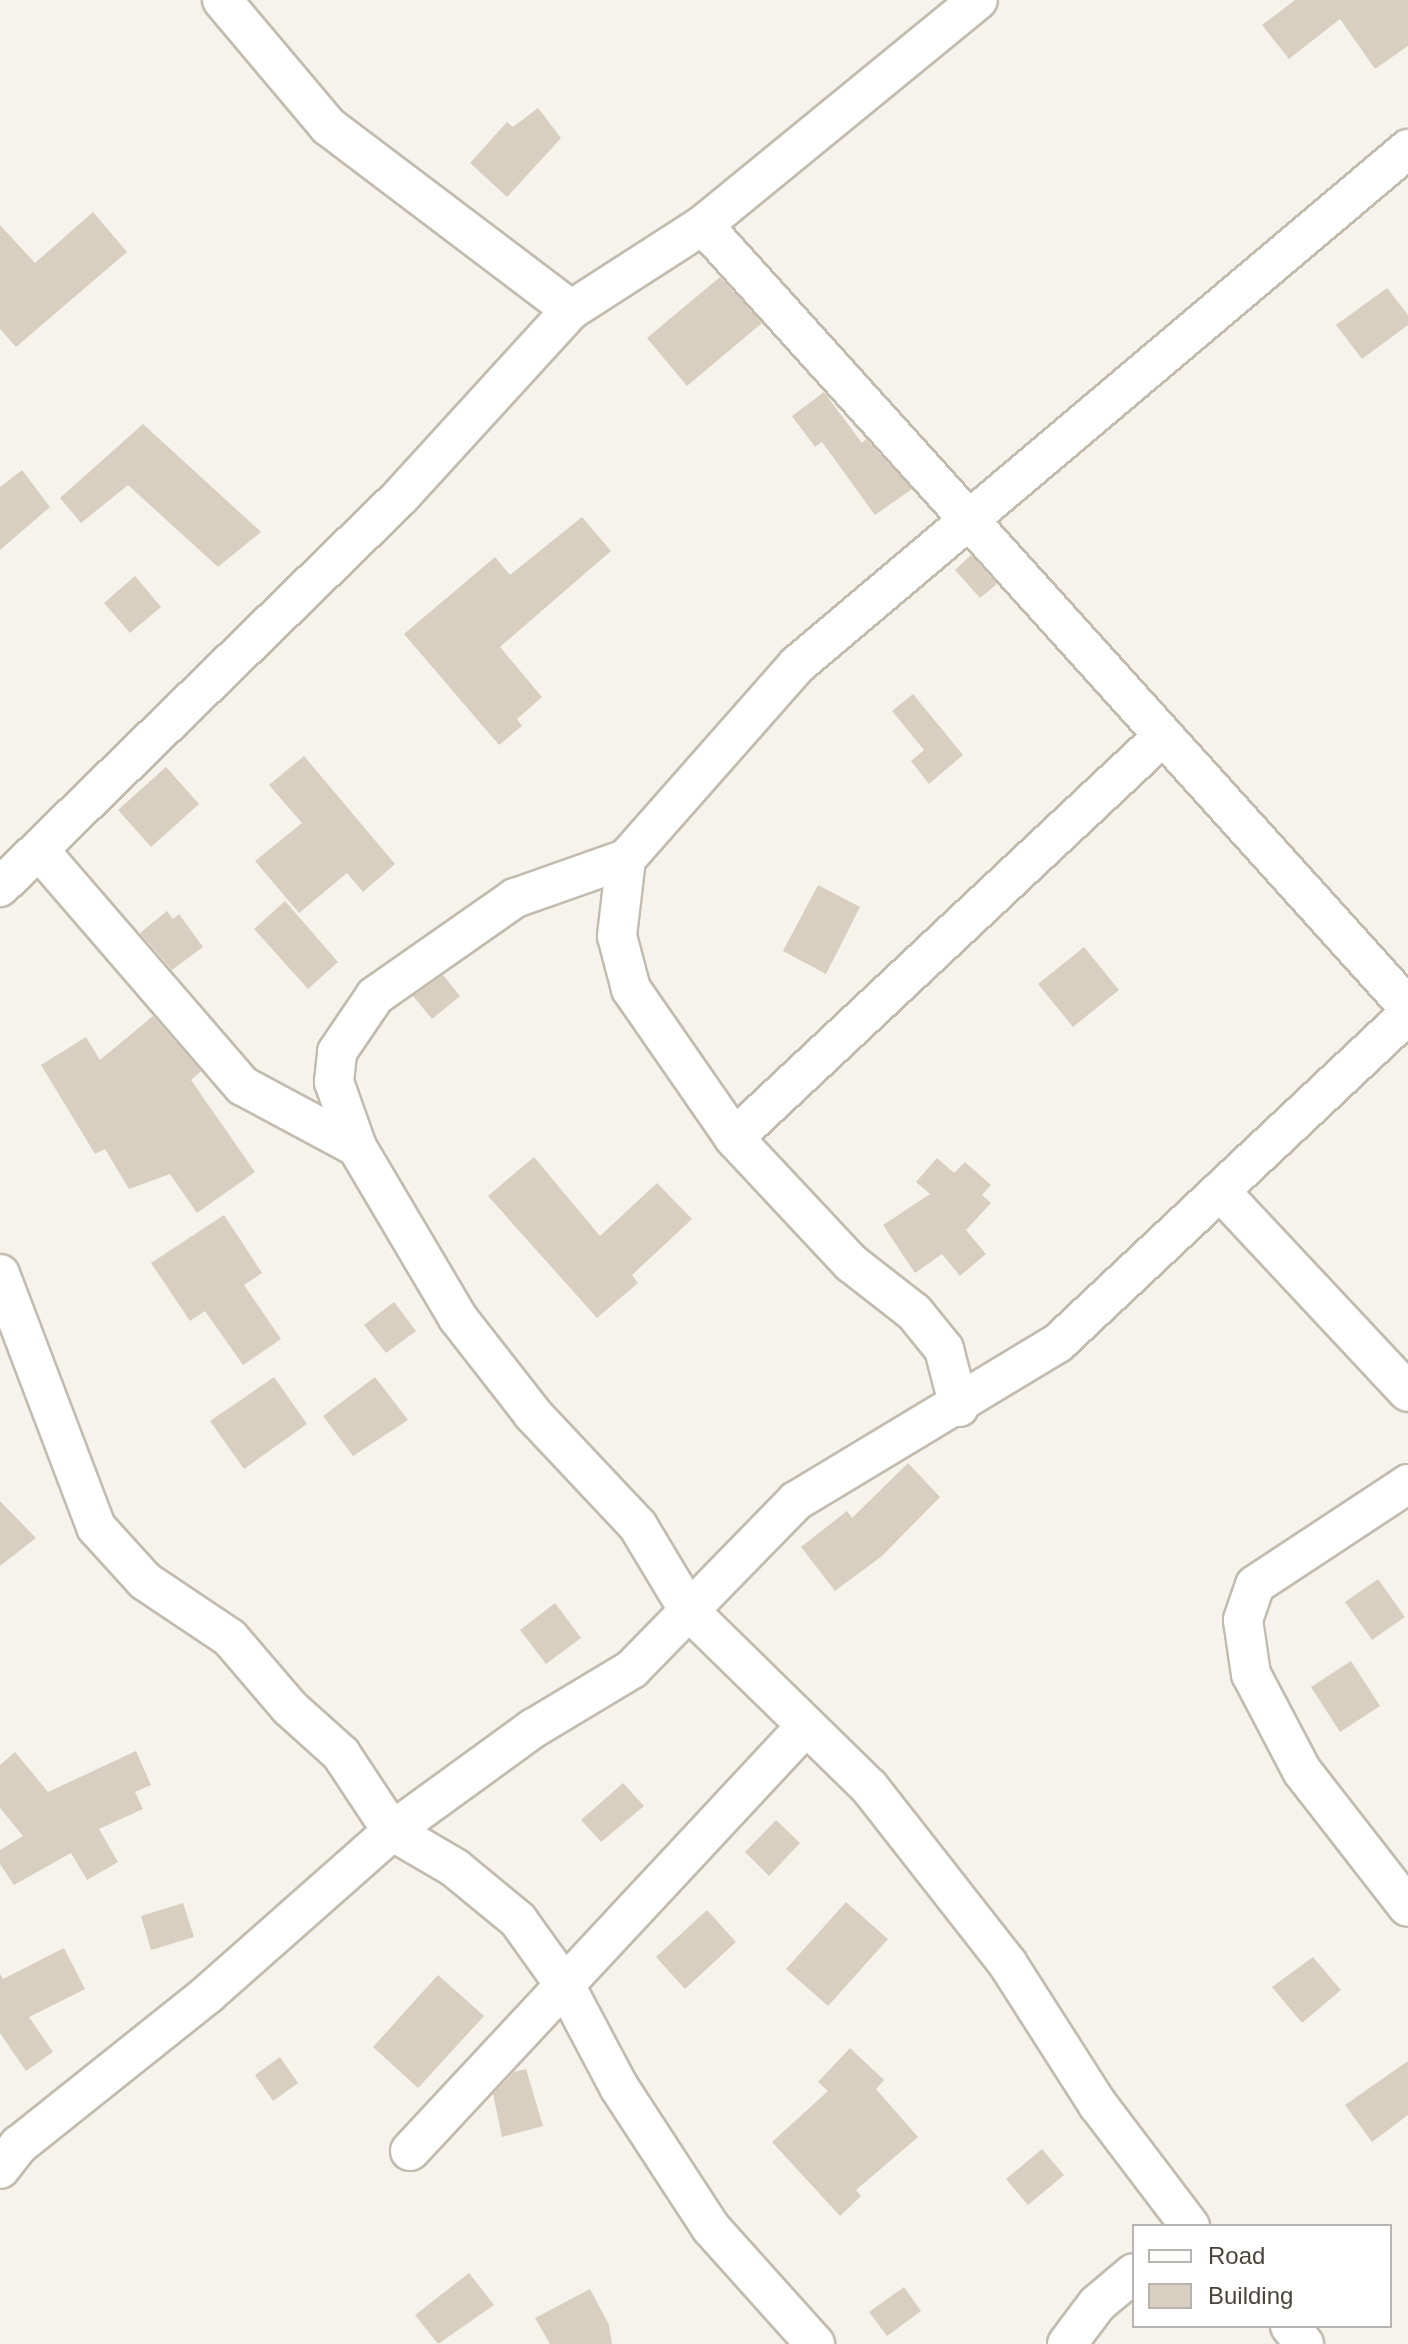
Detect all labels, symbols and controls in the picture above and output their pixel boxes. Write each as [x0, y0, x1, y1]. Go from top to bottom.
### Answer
legend [1132, 2224, 1392, 2328]
text: Road [1208, 2242, 1265, 2269]
text: Building [1208, 2282, 1293, 2309]

